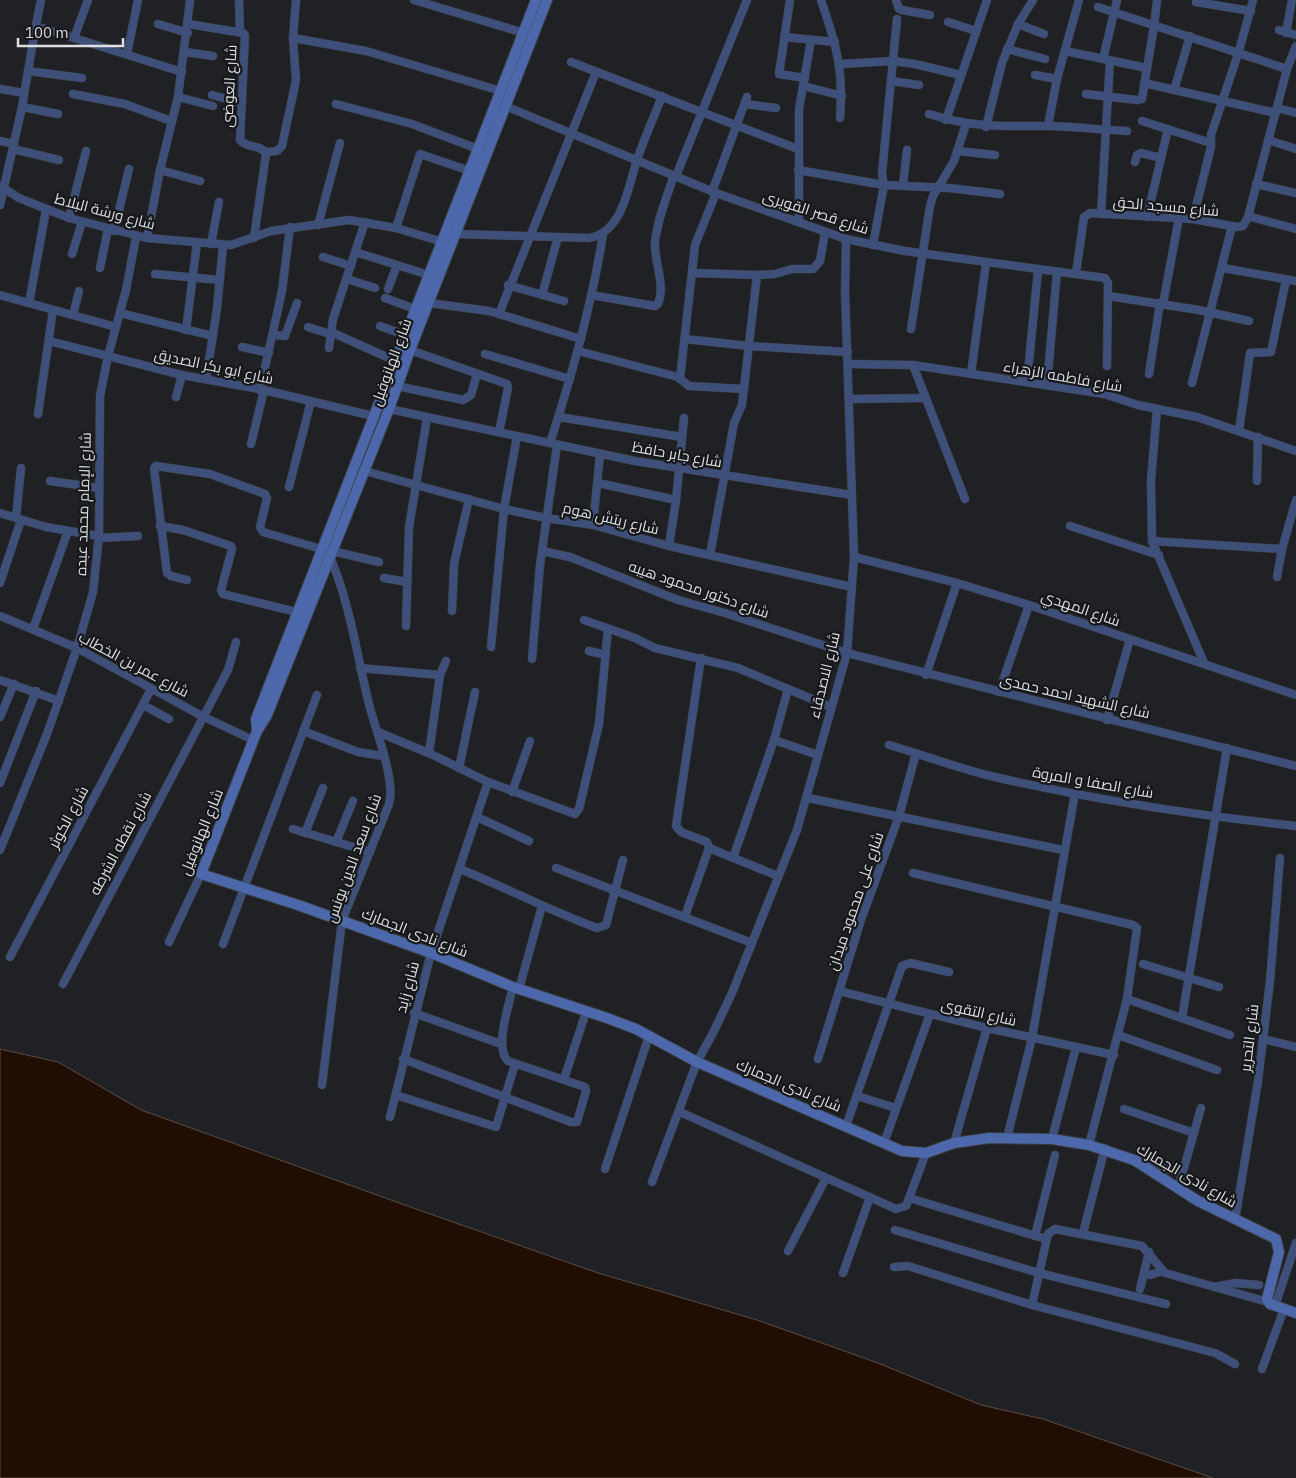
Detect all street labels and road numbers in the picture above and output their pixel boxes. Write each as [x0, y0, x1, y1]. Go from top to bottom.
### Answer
street label: شارع العوضى [217, 44, 243, 128]
street label: شارع قصر القويرى [760, 186, 871, 240]
street label: شارع ورشة البلاط [52, 188, 157, 235]
street label: شارع مسجد الحق [1112, 192, 1220, 222]
street label: شارع الهانوفيل [366, 316, 417, 409]
street label: شارع ابو بكر الصديق [152, 344, 275, 390]
street label: شارع فاطمه الزهراء [1001, 356, 1124, 398]
street label: شارع الإمام محمد عبده [71, 432, 97, 576]
street label: شارع جابر حافظ [630, 437, 724, 473]
street label: شارع ريتش هوم [560, 498, 661, 540]
street label: شارع دكتور محمود هيبه [626, 556, 772, 624]
street label: شارع المهدي [1038, 586, 1123, 633]
street label: شارع عمر بن الخطاب [75, 627, 192, 703]
street label: شارع الاصدقاء [804, 630, 846, 721]
street label: شارع الشهيد احمد حمدى [998, 669, 1152, 724]
street label: شارع الصفا و المروة [1031, 762, 1155, 804]
street label: شارع الكوثر [43, 783, 94, 853]
street label: شارع الهانوفيل [175, 786, 229, 879]
street label: شارع نقطه الشرطه [85, 788, 157, 899]
street label: شارع سعد الدين يونس [321, 791, 387, 926]
street label: شارع على محمود ميدان [822, 829, 890, 973]
street label: شارع نادى الجمارك [358, 903, 471, 963]
street label: شارع زايد [391, 959, 425, 1015]
street label: شارع التقوى [939, 994, 1019, 1032]
street label: شارع التحرير [1235, 1003, 1265, 1074]
street label: شارع نادى الجمارك [733, 1054, 845, 1118]
street label: شارع نادى الجمارك [1132, 1139, 1241, 1213]

